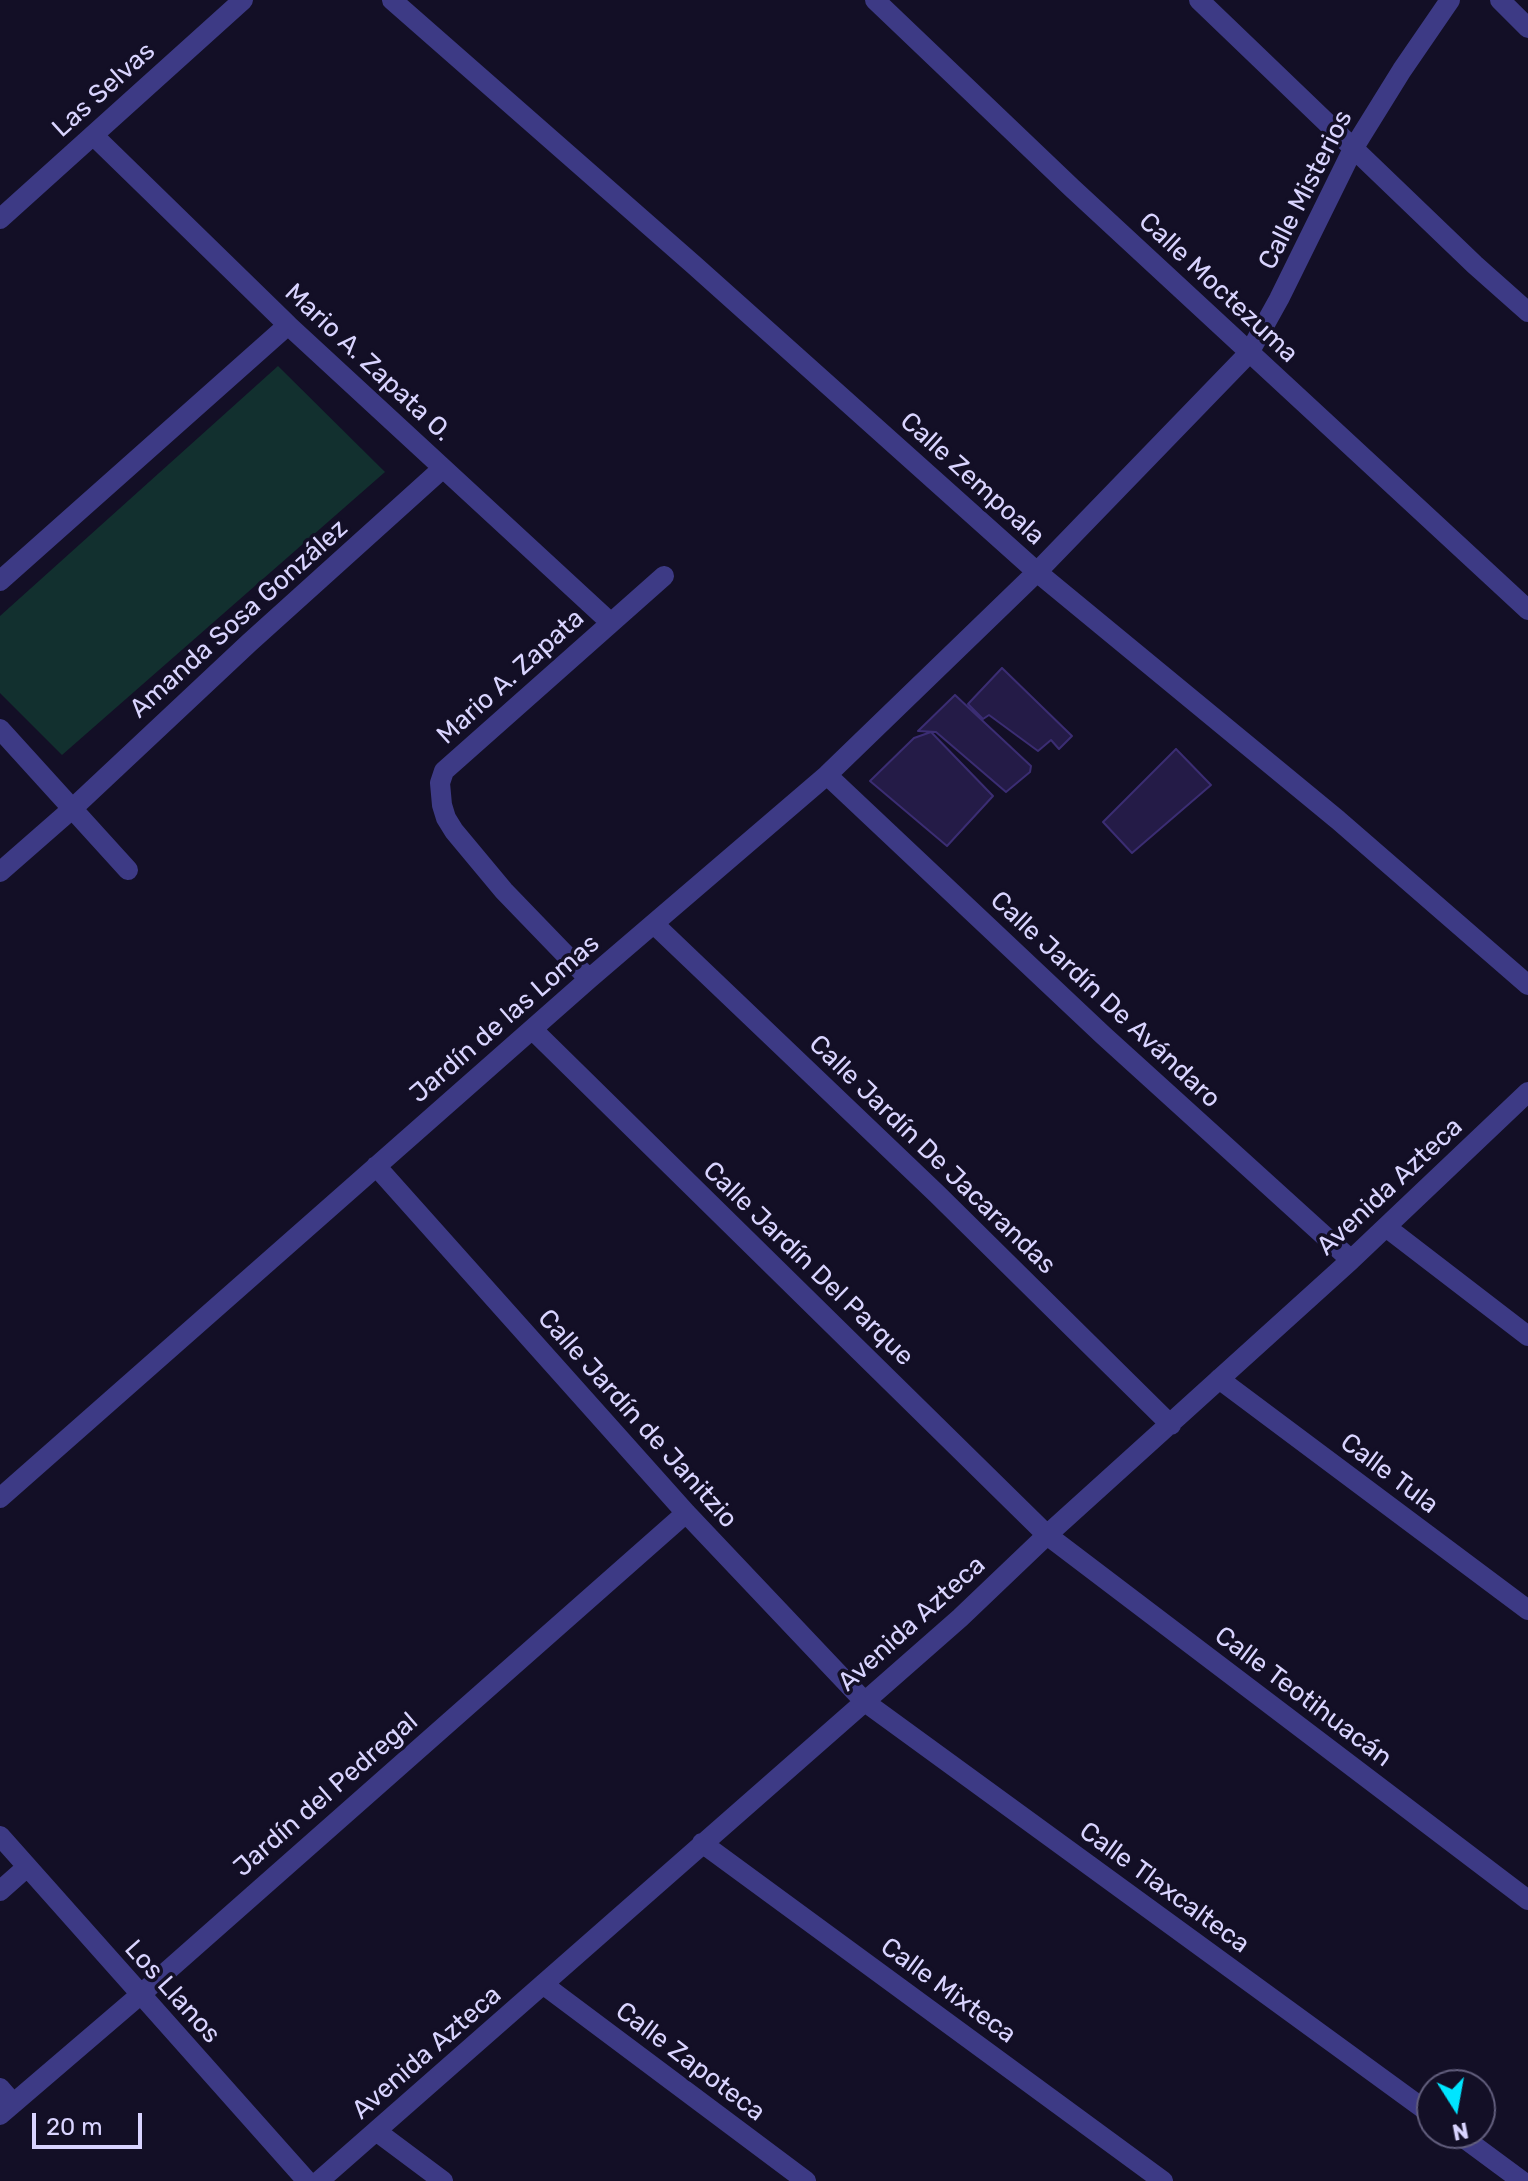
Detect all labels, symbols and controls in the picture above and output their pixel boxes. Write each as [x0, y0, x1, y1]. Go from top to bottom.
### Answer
street label: Las Selvas [46, 36, 162, 144]
street label: Calle Misterios [1252, 105, 1360, 275]
street label: Calle Moctezuma [1132, 206, 1304, 370]
street label: Mario A. Zapata O. [278, 278, 458, 448]
street label: Calle Zempoala [893, 406, 1051, 552]
street label: Amanda Sosa González [124, 513, 354, 725]
street label: Mario A. Zapata [431, 603, 591, 751]
street label: Calle Jardín De Avándaro [983, 885, 1227, 1115]
street label: Jardín de las Lomas [404, 928, 606, 1110]
street label: Calle Jardín De Jacarandas [802, 1029, 1062, 1281]
street label: Avenida Azteca [1311, 1112, 1469, 1262]
street label: Calle Jardín Del Parque [696, 1155, 920, 1373]
street label: Calle Jardín de Janitzio [531, 1303, 743, 1535]
street label: Calle Tula [1334, 1427, 1444, 1521]
street label: Avenida Azteca [832, 1550, 992, 1698]
street label: Calle Teotihuacán [1208, 1620, 1398, 1774]
street label: Jardín del Pedregal [228, 1707, 424, 1883]
street label: Calle Tlaxcalteca [1073, 1816, 1255, 1960]
street label: Calle Mixteca [874, 1931, 1022, 2051]
street label: Los Llanos [118, 1934, 226, 2050]
street label: Avenida Azteca [346, 1980, 508, 2126]
street label: Calle Zapoteca [609, 1996, 771, 2128]
north arrow [1416, 2069, 1496, 2149]
scale bar [36, 2097, 146, 2147]
text: 20 m [46, 2113, 103, 2141]
text: N [1450, 2116, 1471, 2146]

